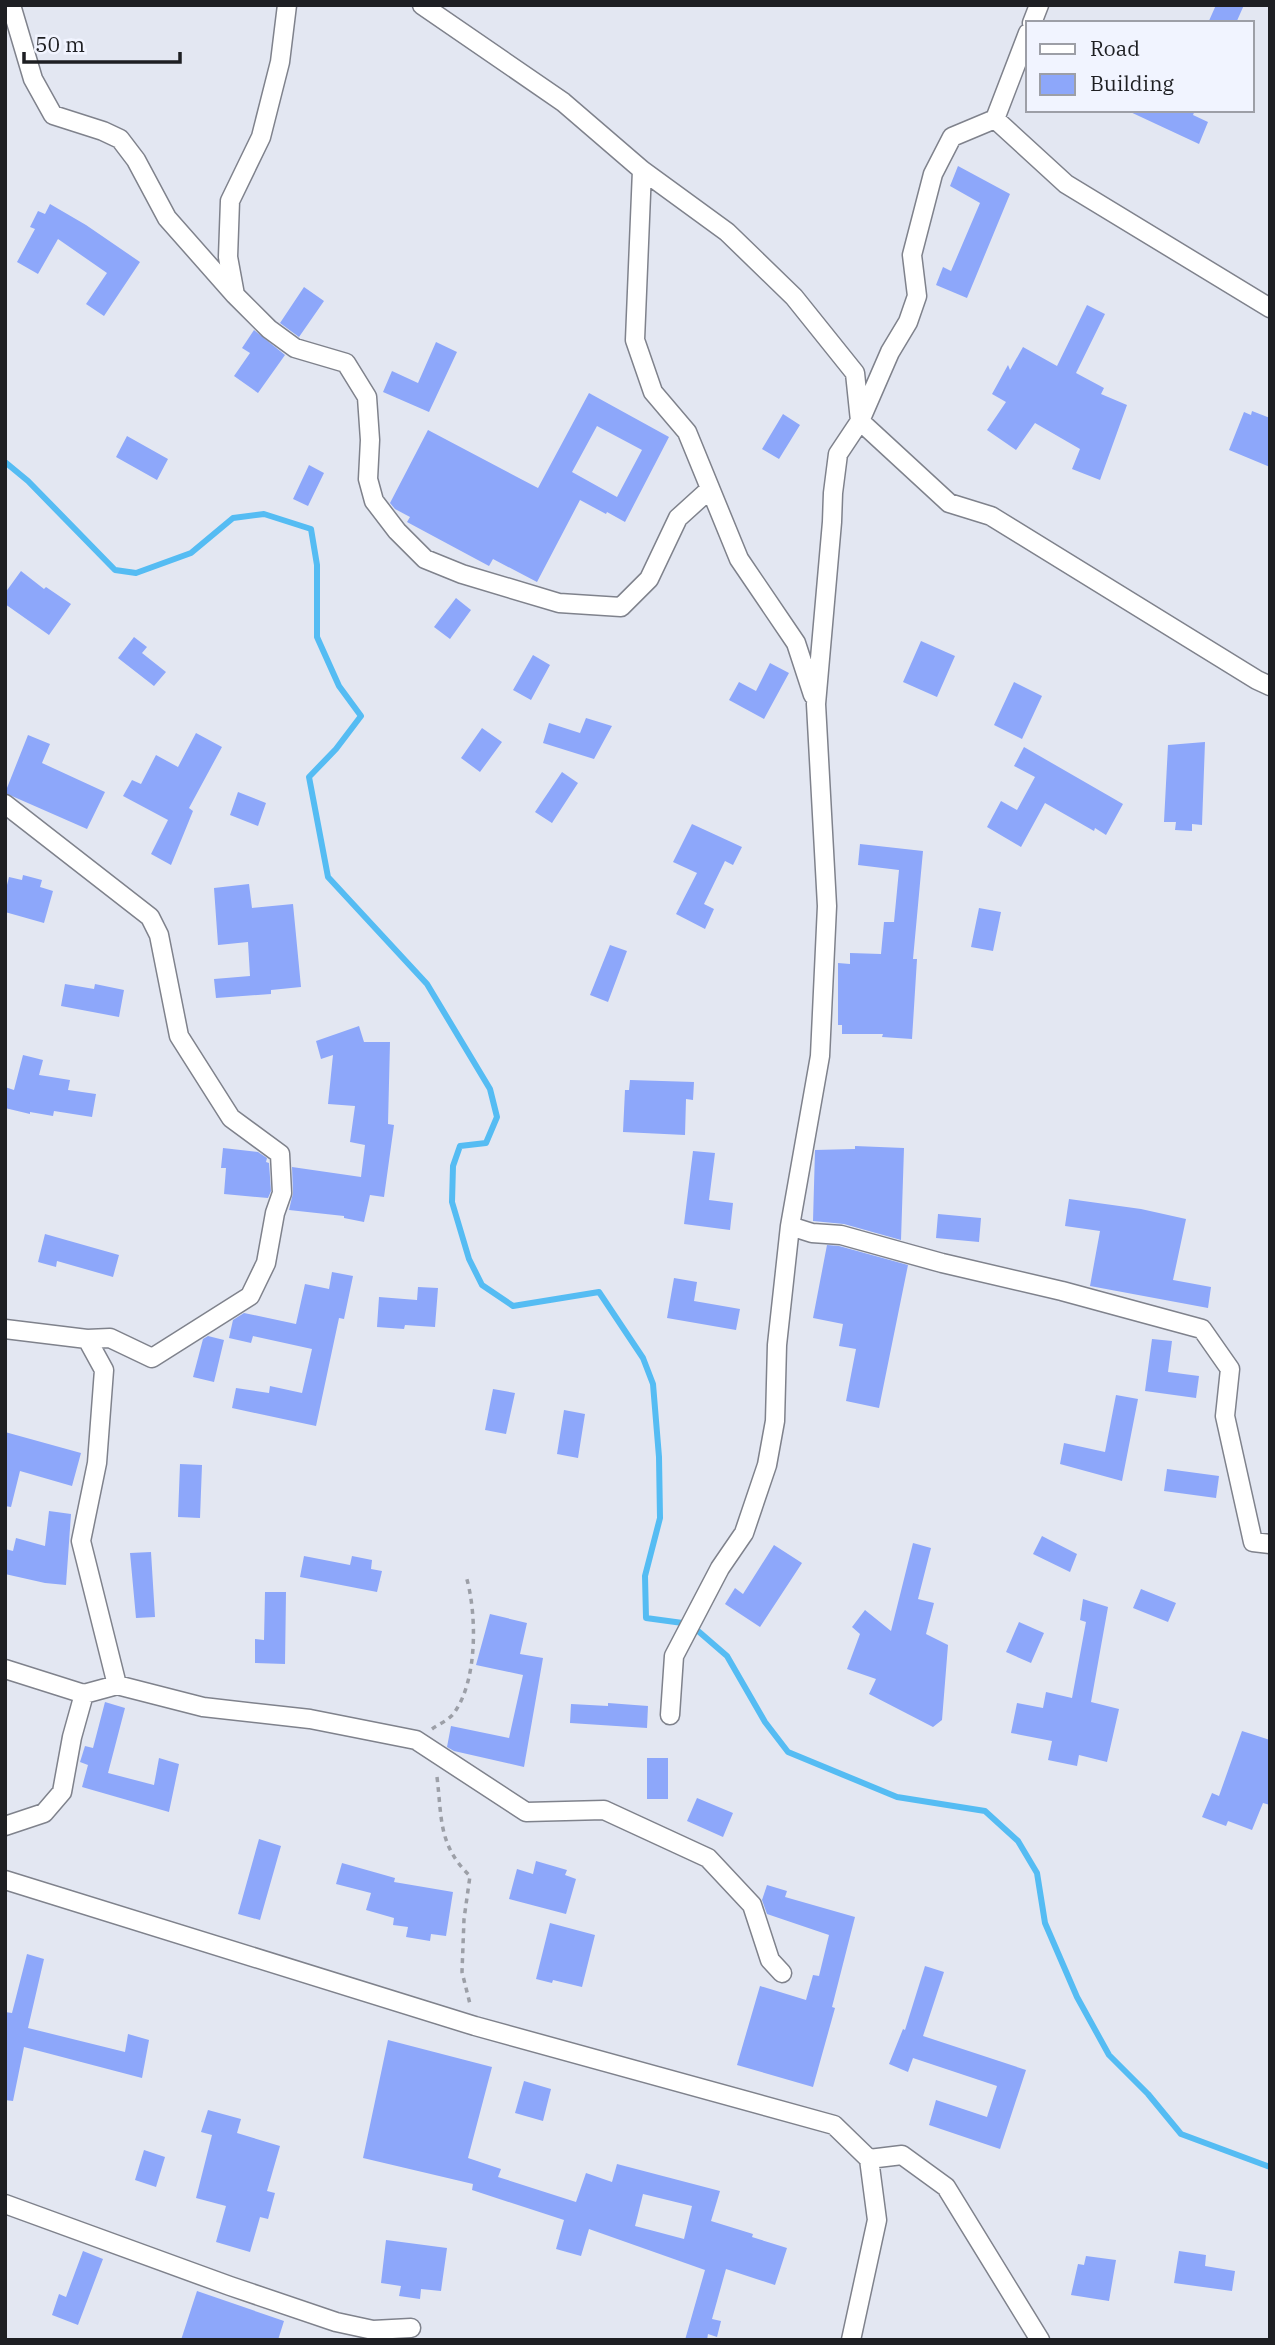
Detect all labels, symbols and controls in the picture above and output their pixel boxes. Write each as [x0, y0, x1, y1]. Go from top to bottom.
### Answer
scale bar [24, 21, 180, 65]
legend [1026, 21, 1254, 112]
text: 50 m [35, 30, 85, 58]
text: Road [1090, 34, 1140, 62]
text: Building [1090, 69, 1175, 97]

